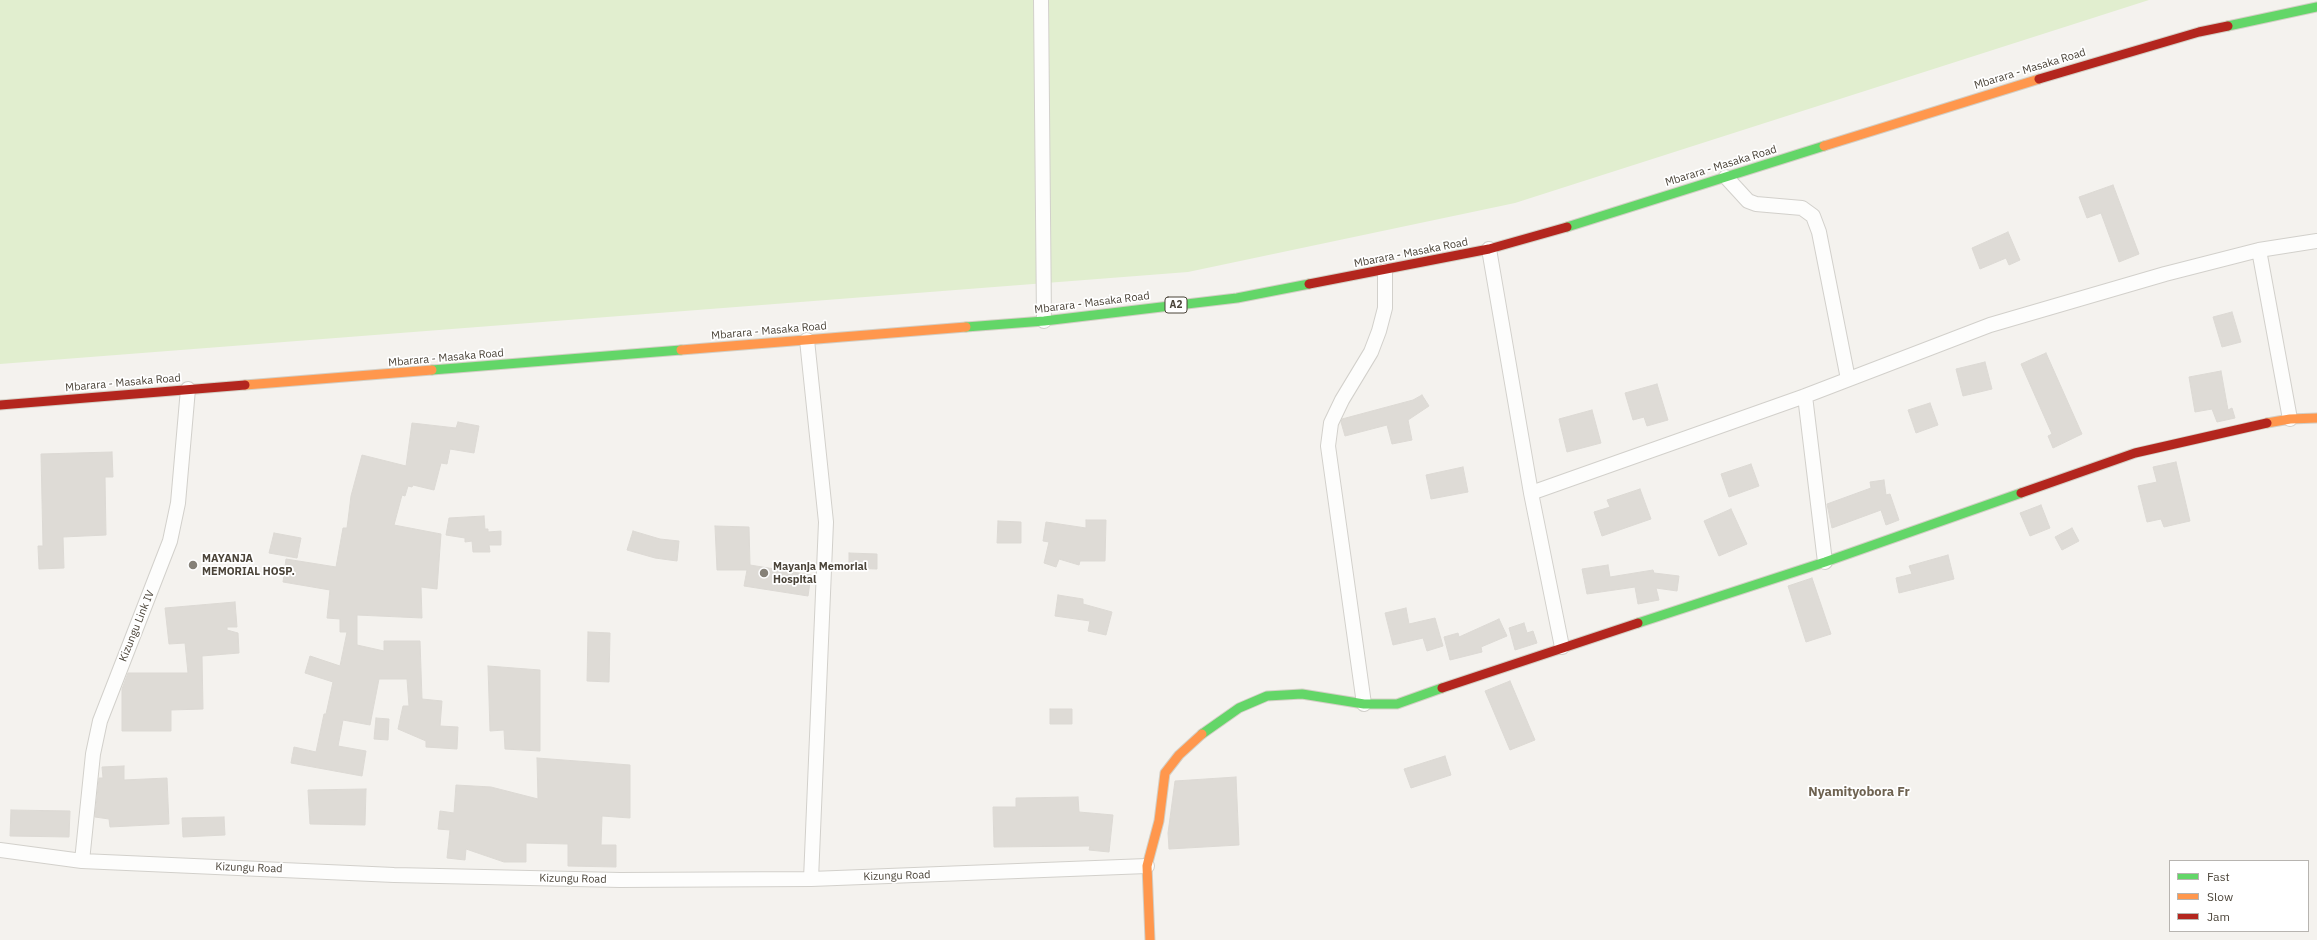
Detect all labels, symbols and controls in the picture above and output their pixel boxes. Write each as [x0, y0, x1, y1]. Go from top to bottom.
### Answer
street label: Mbarara - Masaka Road [1973, 46, 2087, 92]
street label: Mbarara - Masaka Road [1664, 143, 1778, 189]
street label: Mbarara - Masaka Road [1353, 235, 1469, 271]
street label: Mbarara - Masaka Road [1034, 289, 1150, 317]
road number: A2 [1165, 297, 1187, 313]
street label: Mbarara - Masaka Road [711, 319, 827, 343]
street label: Mbarara - Masaka Road [388, 346, 504, 370]
street label: Mbarara - Masaka Road [65, 371, 181, 395]
place label: MAYANJA MEMORIAL HOSP. [202, 552, 295, 578]
marker: MAYANJA MEMORIAL HOSP. [187, 559, 199, 571]
place label: Mayanja Memorial Hospital [773, 560, 867, 586]
marker: Mayanja Memorial Hospital [758, 567, 770, 579]
street label: Kizungu Link IV [117, 588, 157, 664]
district label: Nyamityobora Fr [1808, 784, 1910, 800]
street label: Kizungu Road [215, 860, 283, 876]
legend [2169, 860, 2309, 932]
street label: Kizungu Road [863, 868, 931, 884]
text: Fast [2207, 869, 2230, 884]
street label: Kizungu Road [539, 872, 607, 886]
text: Slow [2207, 889, 2233, 904]
text: Jam [2207, 909, 2230, 924]

